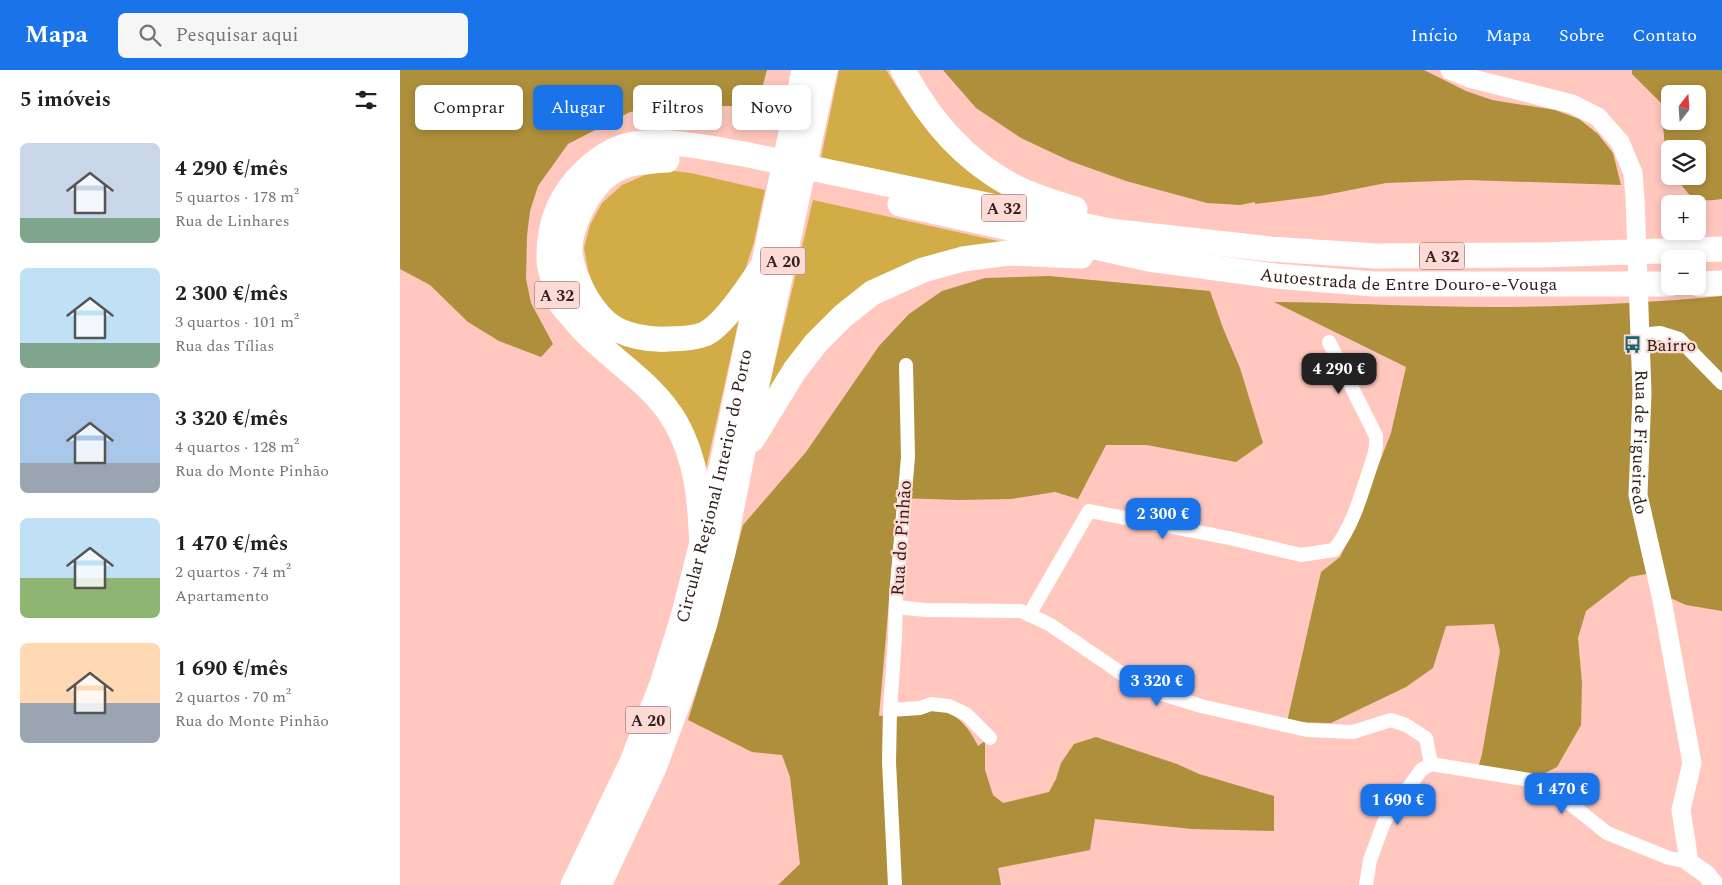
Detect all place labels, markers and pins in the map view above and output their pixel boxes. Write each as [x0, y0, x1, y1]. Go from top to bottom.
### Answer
place label: Bairro [1646, 332, 1696, 359]
bus stop icon: Bairro [1622, 335, 1642, 355]
pin: 4 290 € [1293, 352, 1385, 395]
pin: 2 300 € [1117, 498, 1209, 540]
pin: 3 320 € [1111, 664, 1203, 707]
pin: 1 470 € [1516, 772, 1608, 815]
pin: 1 690 € [1352, 784, 1444, 826]

